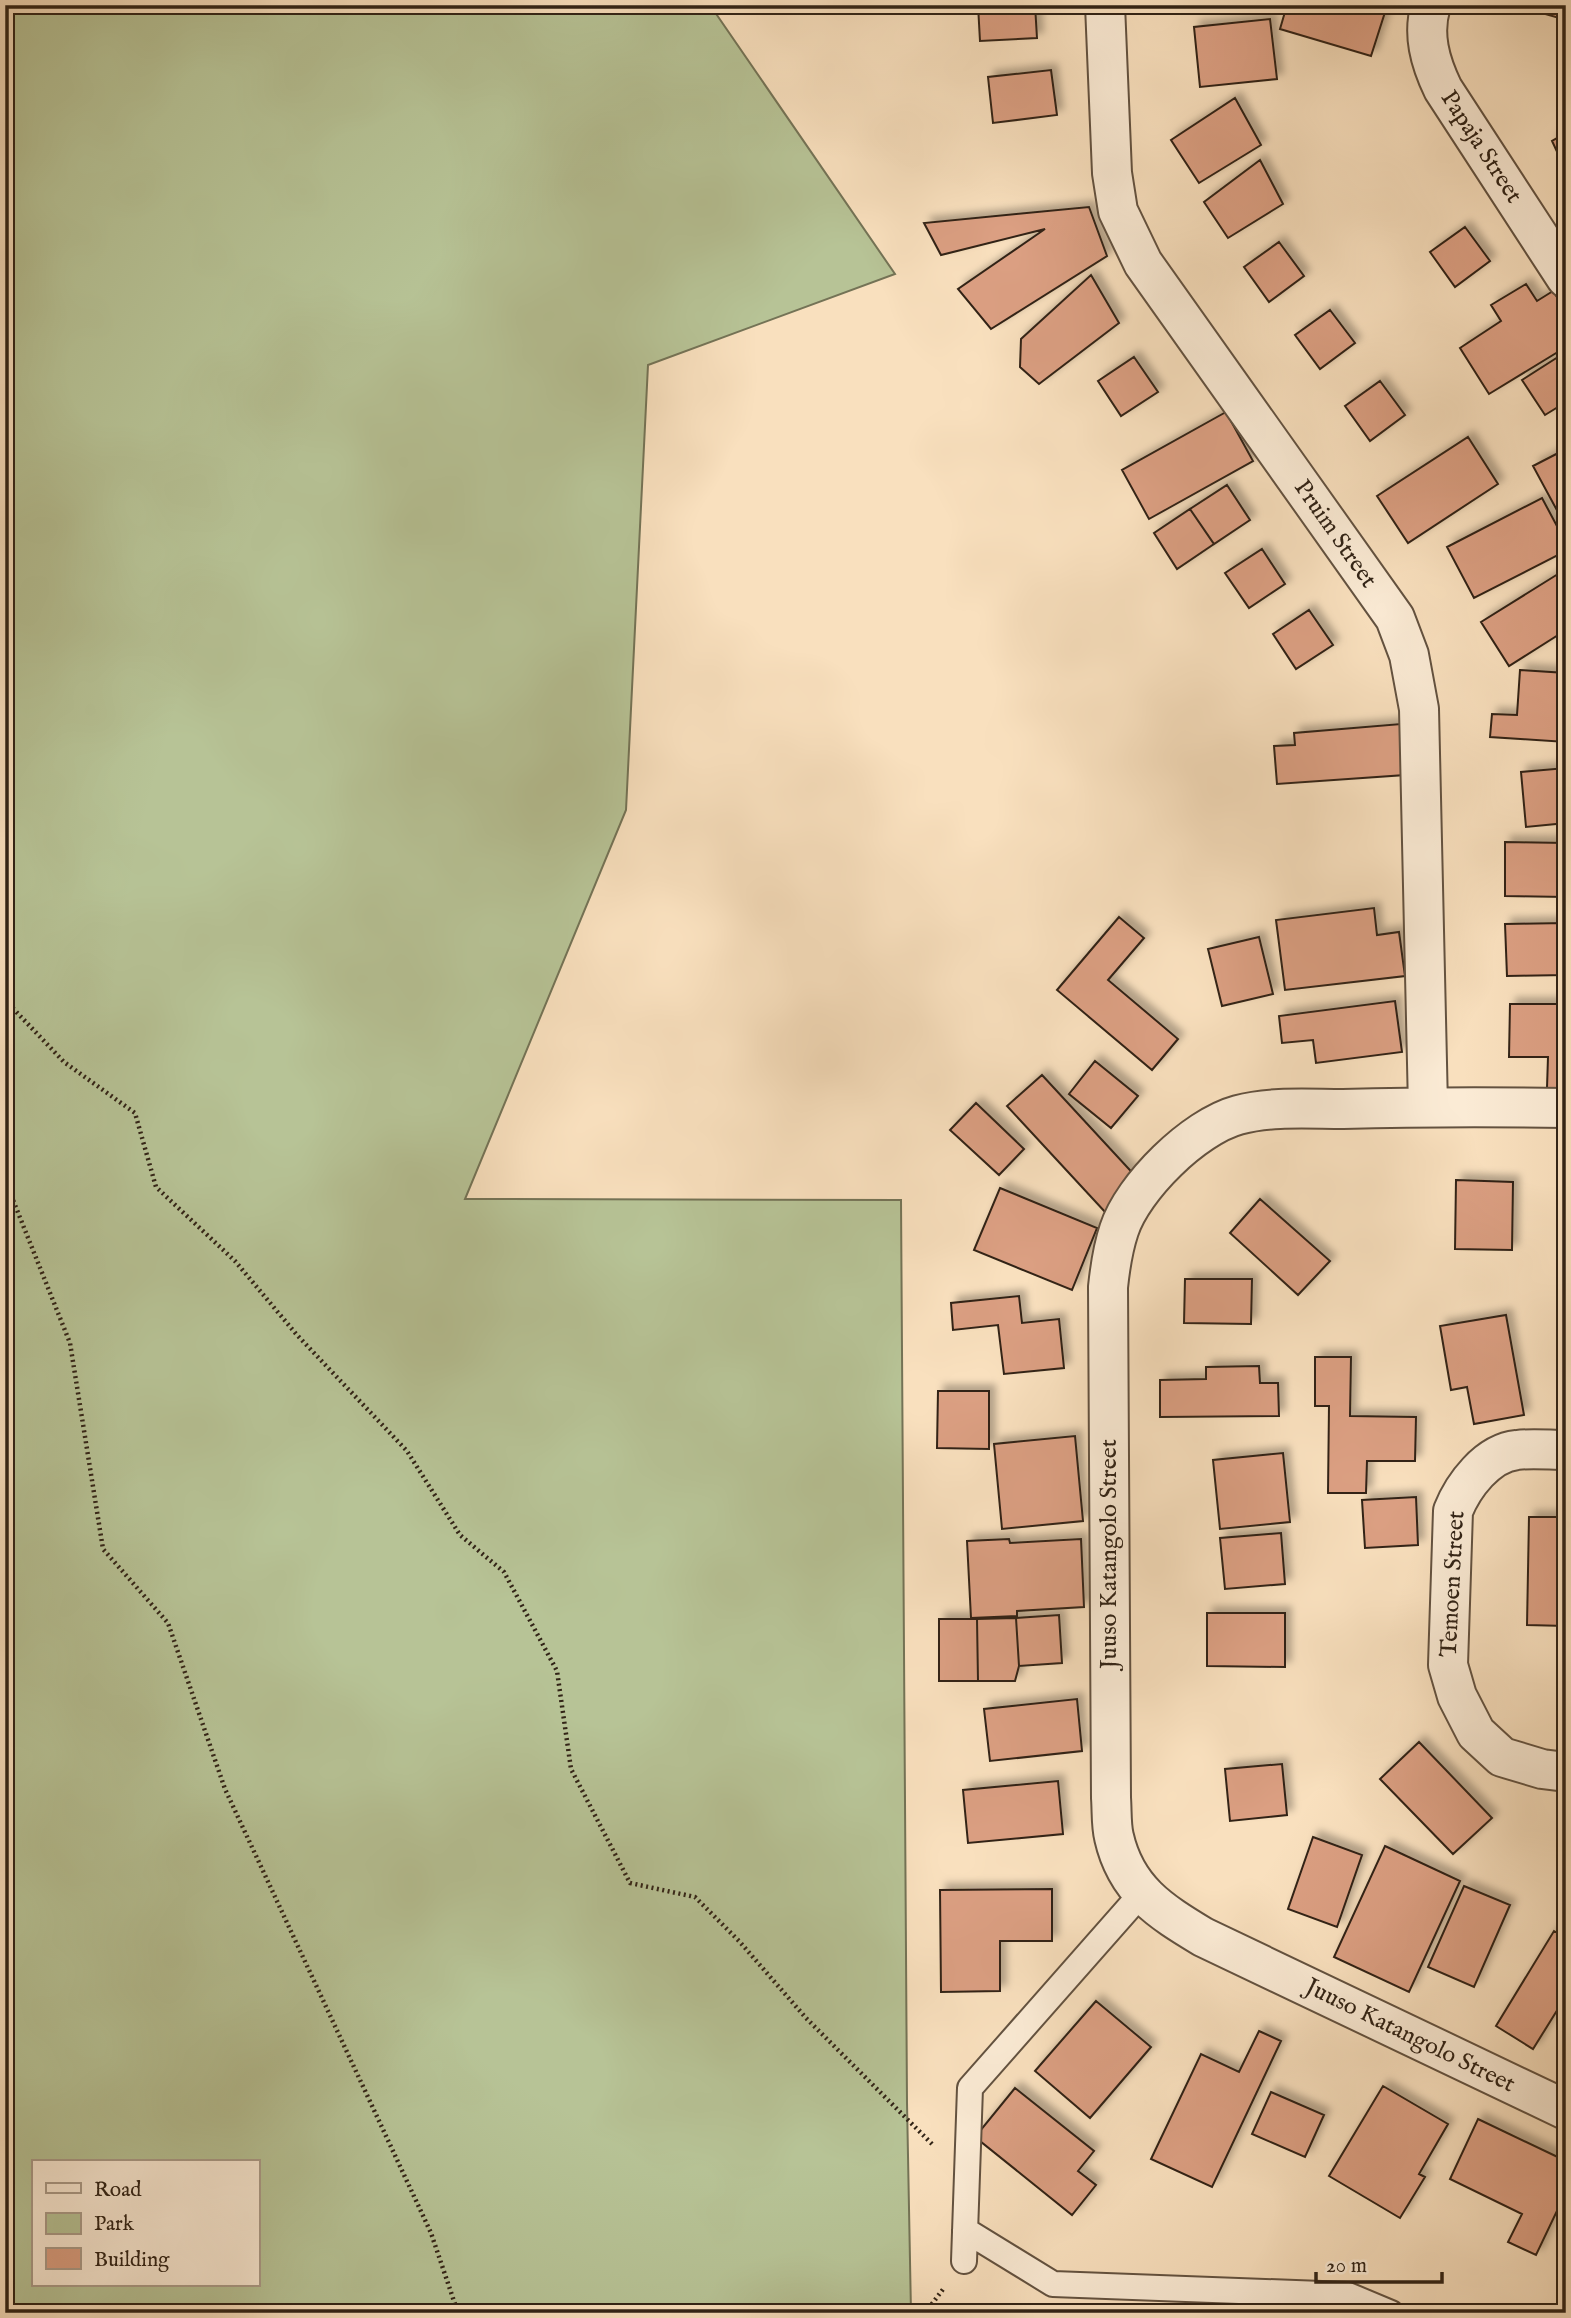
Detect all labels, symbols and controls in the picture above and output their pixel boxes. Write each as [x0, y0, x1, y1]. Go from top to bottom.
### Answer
street label: Papaja Street [1433, 85, 1529, 209]
street label: Pruim Street [1286, 474, 1384, 594]
street label: Juuso Katangolo Street [1094, 1439, 1125, 1672]
street label: Temoen Street [1434, 1510, 1472, 1658]
street label: Juuso Katangolo Street [1297, 1970, 1520, 2100]
legend [32, 2160, 259, 2286]
text: Road [94, 2177, 142, 2204]
text: Park [94, 2211, 135, 2238]
scale bar [1316, 2241, 1442, 2285]
text: Building [94, 2247, 170, 2274]
text: 20 m [1326, 2253, 1367, 2280]

